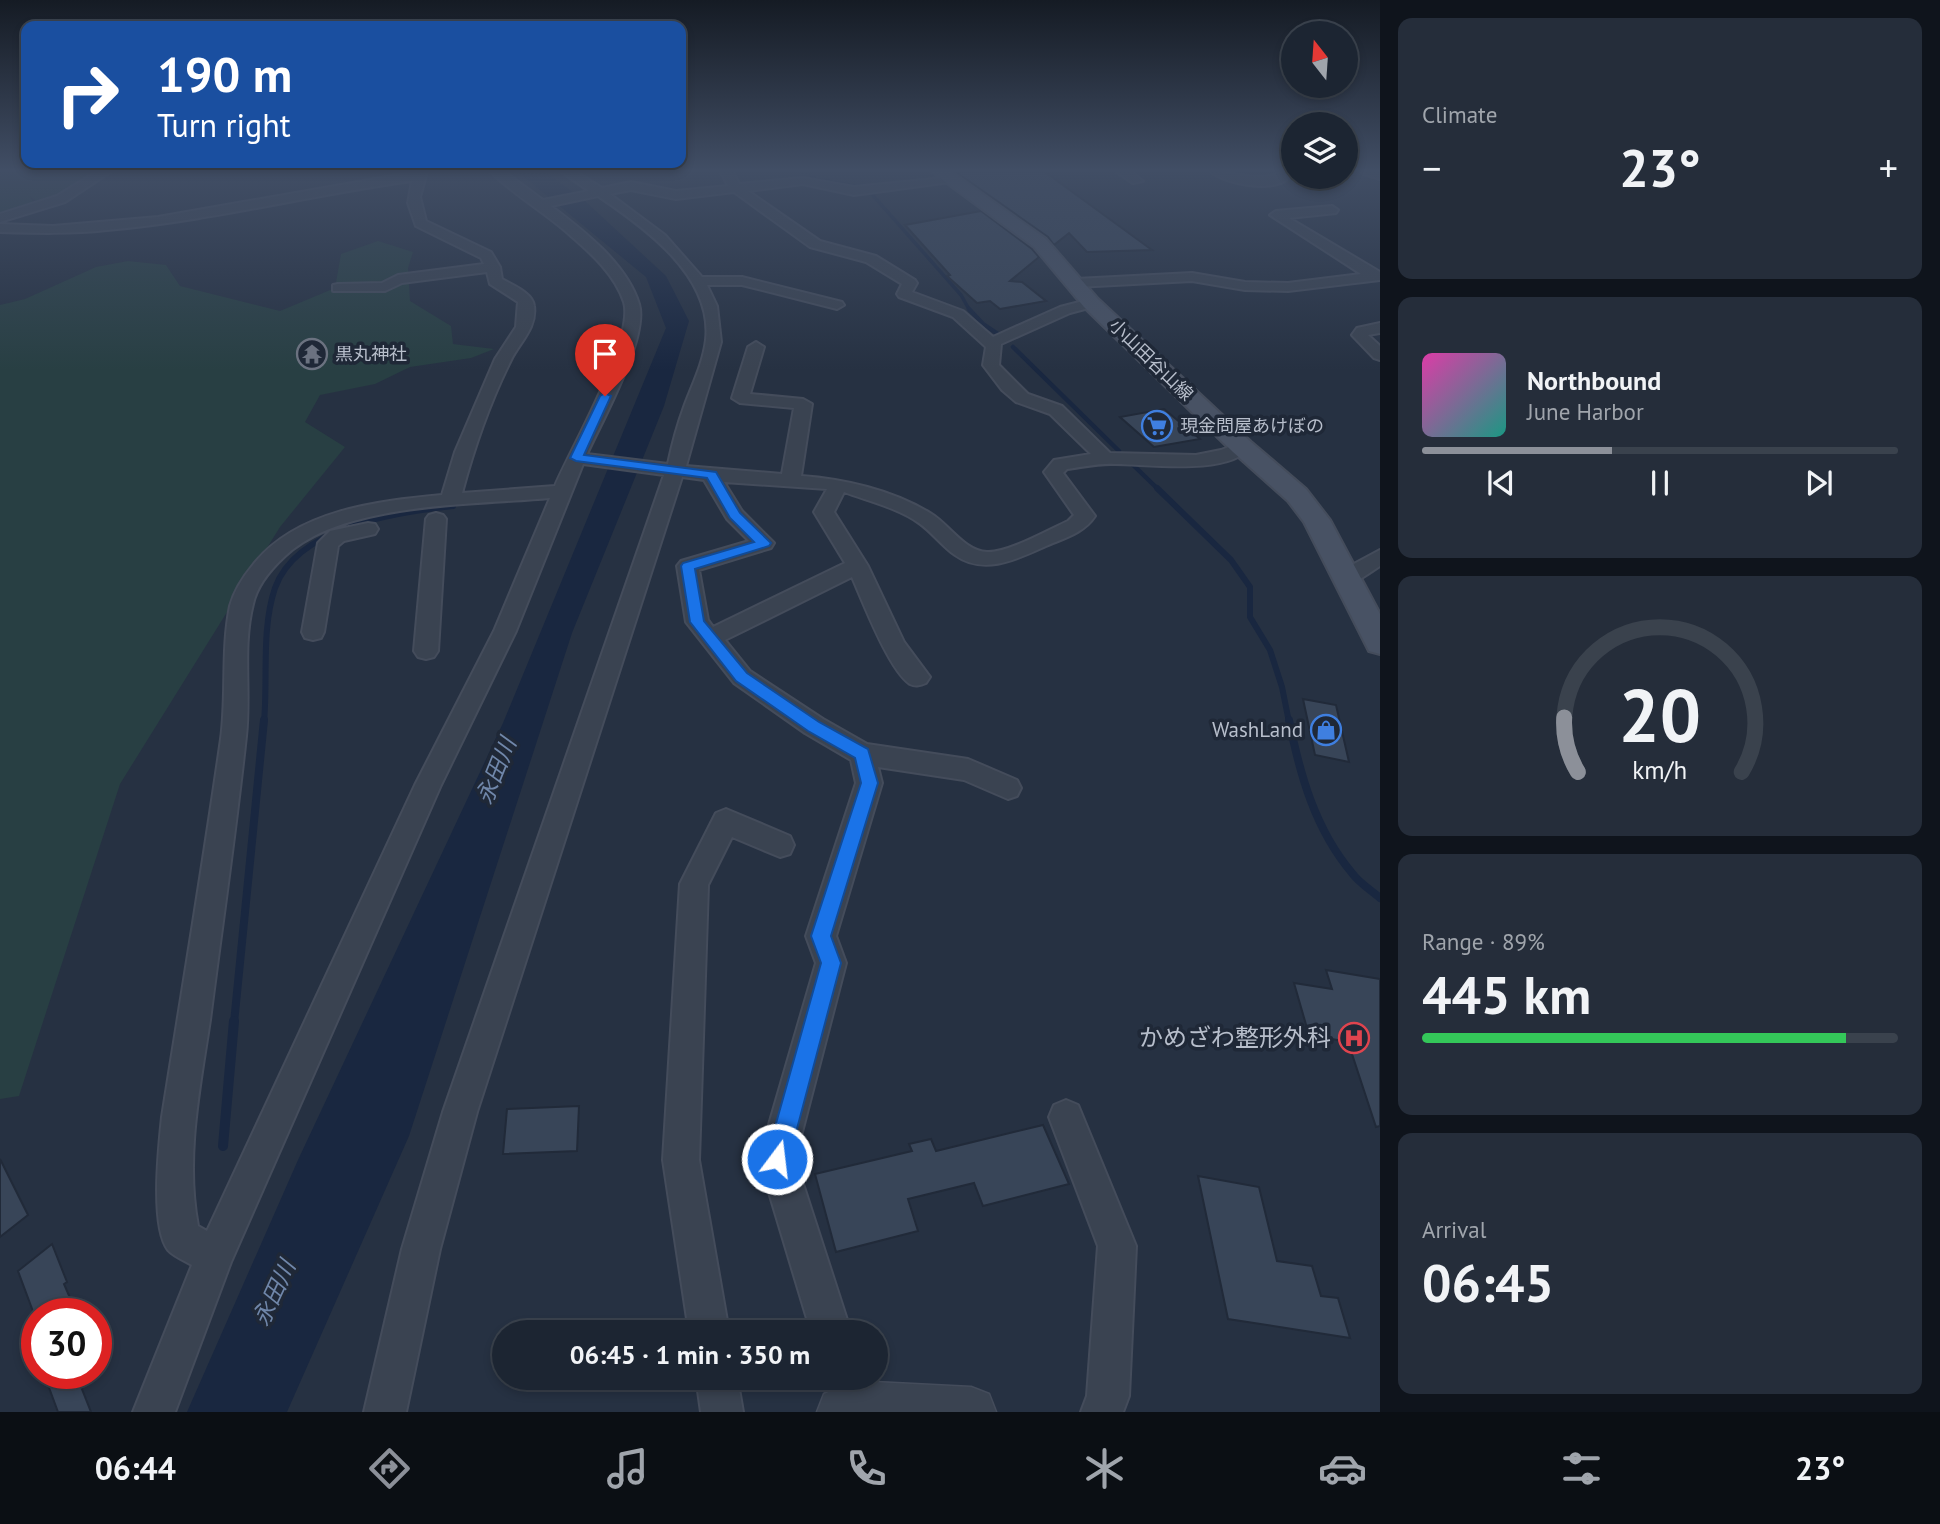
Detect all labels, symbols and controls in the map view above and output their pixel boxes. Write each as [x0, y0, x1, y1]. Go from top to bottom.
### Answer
north arrow [1281, 21, 1358, 98]
map controls [1281, 21, 1358, 189]
text: 190 m [157, 42, 292, 106]
icon: right [42, 49, 133, 140]
text: Climate [1422, 100, 1497, 129]
text: Turn right [157, 104, 291, 146]
button: layers [1281, 112, 1358, 189]
text: 23° [1619, 134, 1701, 201]
text: − [1422, 143, 1441, 192]
text: + [1879, 143, 1898, 192]
street label: 小山田谷山線 [1105, 314, 1198, 405]
pin [575, 324, 635, 396]
icon: arrive [586, 335, 624, 373]
temple icon: 黒丸神社 [295, 337, 329, 371]
place label: 黒丸神社 [335, 342, 407, 365]
text: Northbound [1527, 364, 1661, 397]
text: June Harbor [1527, 397, 1644, 426]
supermarket icon: 現金問屋あけぼの [1140, 409, 1174, 443]
place label: 現金問屋あけぼの [1180, 414, 1324, 437]
icon: previous [1482, 464, 1520, 502]
icon: pause [1641, 464, 1679, 502]
icon: next [1800, 464, 1838, 502]
text: 20 [1619, 668, 1701, 762]
shop icon: WashLand [1309, 713, 1343, 747]
place label: WashLand [1212, 716, 1303, 743]
water label: 永田川 [469, 731, 523, 808]
text: km/h [1633, 754, 1687, 786]
text: Range · 89% [1422, 927, 1545, 956]
text: 445 km [1422, 961, 1591, 1028]
hospital icon: かめざわ整形外科 [1337, 1021, 1371, 1055]
place label: かめざわ整形外科 [1139, 1022, 1331, 1053]
position arrow [740, 1122, 814, 1196]
text: Arrival [1422, 1215, 1486, 1244]
text: 06:45 [1422, 1249, 1554, 1316]
water label: 永田川 [246, 1253, 303, 1330]
speed limit sign: 30 [21, 1298, 112, 1389]
text: 06:45 · 1 min · 350 m [570, 1338, 810, 1371]
icon: directions [365, 1444, 414, 1493]
icon: music [603, 1444, 652, 1493]
icon: phone [842, 1444, 891, 1493]
icon: climate [1080, 1444, 1129, 1493]
icon: car [1318, 1444, 1367, 1493]
icon: filters [1557, 1444, 1606, 1493]
text: 06:44 [95, 1447, 176, 1489]
text: 23° [1795, 1447, 1845, 1489]

